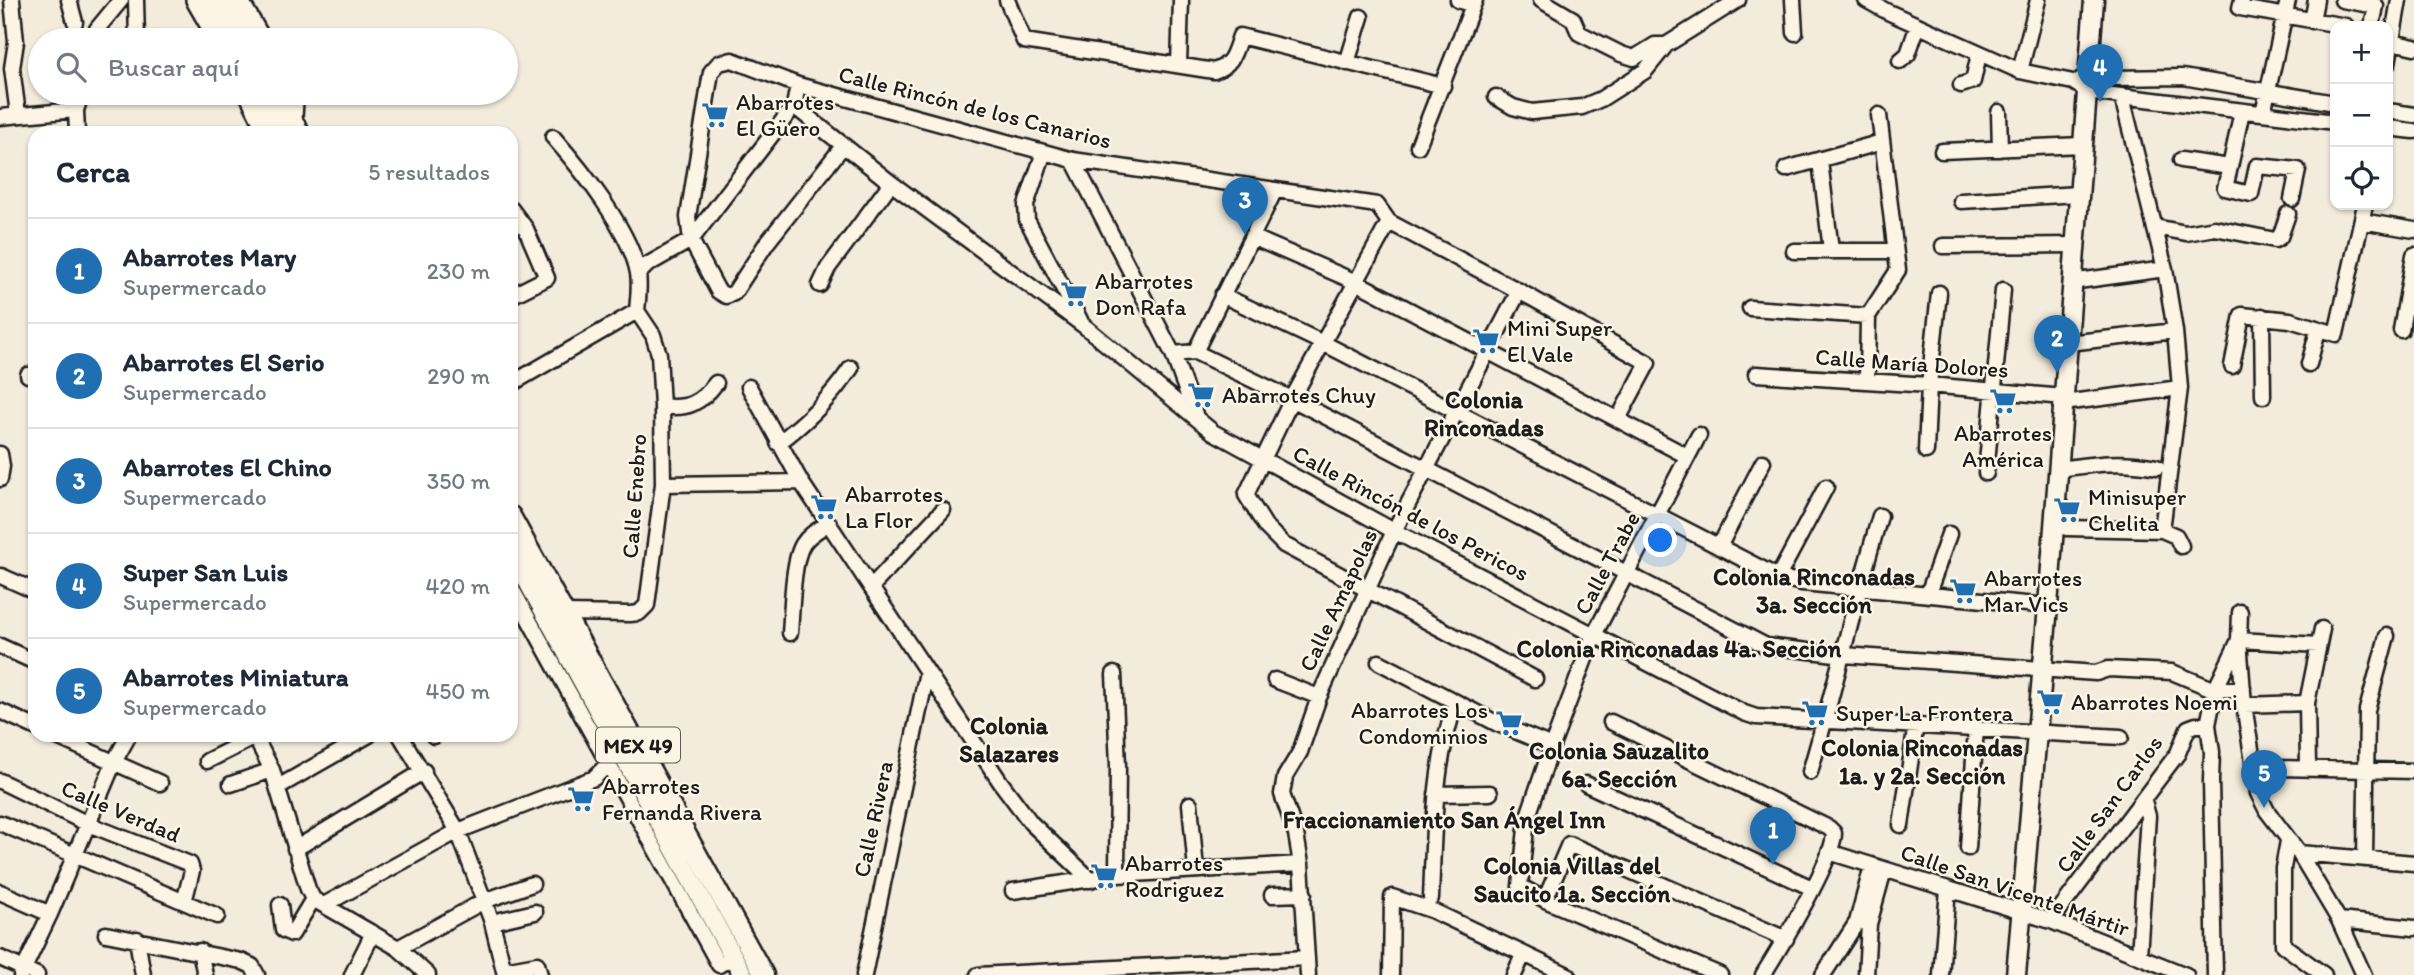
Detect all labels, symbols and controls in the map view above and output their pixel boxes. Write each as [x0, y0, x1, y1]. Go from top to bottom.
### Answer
map controls [2330, 21, 2393, 210]
button: + [2330, 21, 2393, 84]
search box [28, 28, 518, 105]
pin: 4 [2077, 44, 2123, 102]
icon: search [52, 48, 90, 86]
text: Buscar aquí [108, 51, 239, 83]
street label: Calle Rincón de los Canarios [836, 60, 1114, 154]
button: − [2330, 84, 2393, 147]
place label: Abarrotes El Güero [736, 88, 834, 142]
supermarket icon: Abarrotes El Güero [700, 100, 730, 130]
button: locate [2330, 147, 2393, 210]
text: Cerca [56, 153, 130, 190]
text: 5 resultados [368, 158, 490, 186]
pin: 3 [1222, 177, 1268, 235]
text: Abarrotes Mary [123, 241, 296, 273]
text: 1 [74, 257, 84, 285]
text: 230 m [427, 257, 490, 285]
place label: Abarrotes Don Rafa [1095, 267, 1193, 321]
text: Supermercado [123, 273, 267, 301]
supermarket icon: Abarrotes Don Rafa [1059, 279, 1089, 309]
place label: Mini Super El Vale [1507, 314, 1612, 368]
pin: 2 [2034, 315, 2080, 373]
supermarket icon: Mini Super El Vale [1471, 326, 1501, 356]
street label: Calle María Dolores [1814, 342, 2010, 384]
text: Abarrotes El Serio [123, 346, 325, 378]
text: 2 [73, 362, 85, 390]
text: 290 m [427, 362, 490, 390]
text: Supermercado [123, 378, 267, 406]
supermarket icon: Abarrotes Chuy [1186, 380, 1216, 410]
place label: Abarrotes Chuy [1222, 381, 1376, 409]
district label: Colonia Rinconadas [1424, 385, 1544, 442]
supermarket icon: Abarrotes América [1988, 386, 2018, 416]
place label: Abarrotes América [1954, 419, 2052, 473]
street label: Calle Enebro [616, 433, 652, 559]
street label: Calle Rincón de los Pericos [1288, 439, 1534, 587]
text: Abarrotes El Chino [123, 451, 332, 483]
text: 3 [73, 467, 85, 495]
text: 350 m [427, 467, 490, 495]
place label: Abarrotes La Flor [845, 480, 943, 534]
text: Supermercado [123, 483, 267, 511]
place label: Minisuper Chelita [2088, 483, 2186, 537]
supermarket icon: Abarrotes La Flor [809, 492, 839, 522]
supermarket icon: Minisuper Chelita [2052, 495, 2082, 525]
street label: Calle Trabe [1568, 507, 1646, 619]
your location [1643, 523, 1677, 557]
street label: Calle Amapolas [1293, 524, 1383, 676]
text: Super San Luis [123, 556, 288, 588]
district label: Colonia Rinconadas 3a. Sección [1713, 562, 1915, 619]
place label: Abarrotes Mar Vics [1984, 564, 2082, 618]
text: 4 [72, 572, 86, 600]
text: 420 m [425, 572, 490, 600]
supermarket icon: Abarrotes Mar Vics [1948, 576, 1978, 606]
text: Supermercado [123, 588, 267, 616]
district label: Colonia Rinconadas 4a. Sección [1517, 634, 1842, 663]
text: Abarrotes Miniatura [123, 661, 349, 693]
text: 5 [73, 677, 85, 705]
text: 450 m [425, 677, 490, 705]
supermarket icon: Abarrotes Noemi [2035, 687, 2065, 717]
place label: Abarrotes Noemi [2071, 688, 2238, 716]
text: Supermercado [123, 693, 267, 721]
place label: Abarrotes Los Condominios [1351, 696, 1488, 750]
supermarket icon: Super La Frontera [1800, 698, 1830, 728]
place label: Super La Frontera [1836, 699, 2014, 727]
supermarket icon: Abarrotes Los Condominios [1494, 708, 1524, 738]
district label: Colonia Salazares [959, 711, 1059, 768]
road number: MEX 49 [596, 728, 680, 762]
street label: Calle San Carlos [2050, 730, 2168, 878]
district label: Colonia Rinconadas 1a. y 2a. Sección [1821, 733, 2023, 791]
district label: Colonia Sauzalito 6a. Sección [1529, 736, 1709, 793]
pin: 5 [2241, 750, 2287, 808]
street label: Calle Rivera [847, 758, 899, 880]
place label: Abarrotes Fernanda Rivera [602, 772, 762, 826]
street label: Calle Verdad [57, 773, 185, 849]
supermarket icon: Abarrotes Fernanda Rivera [566, 784, 596, 814]
district label: Fraccionamiento San Ángel Inn [1283, 805, 1606, 835]
pin: 1 [1750, 807, 1796, 865]
street label: Calle San Vicente Mártir [1897, 838, 2133, 942]
place label: Abarrotes Rodriguez [1125, 849, 1224, 903]
district label: Colonia Villas del Saucito 1a. Sección [1474, 851, 1671, 908]
supermarket icon: Abarrotes Rodriguez [1089, 861, 1119, 891]

